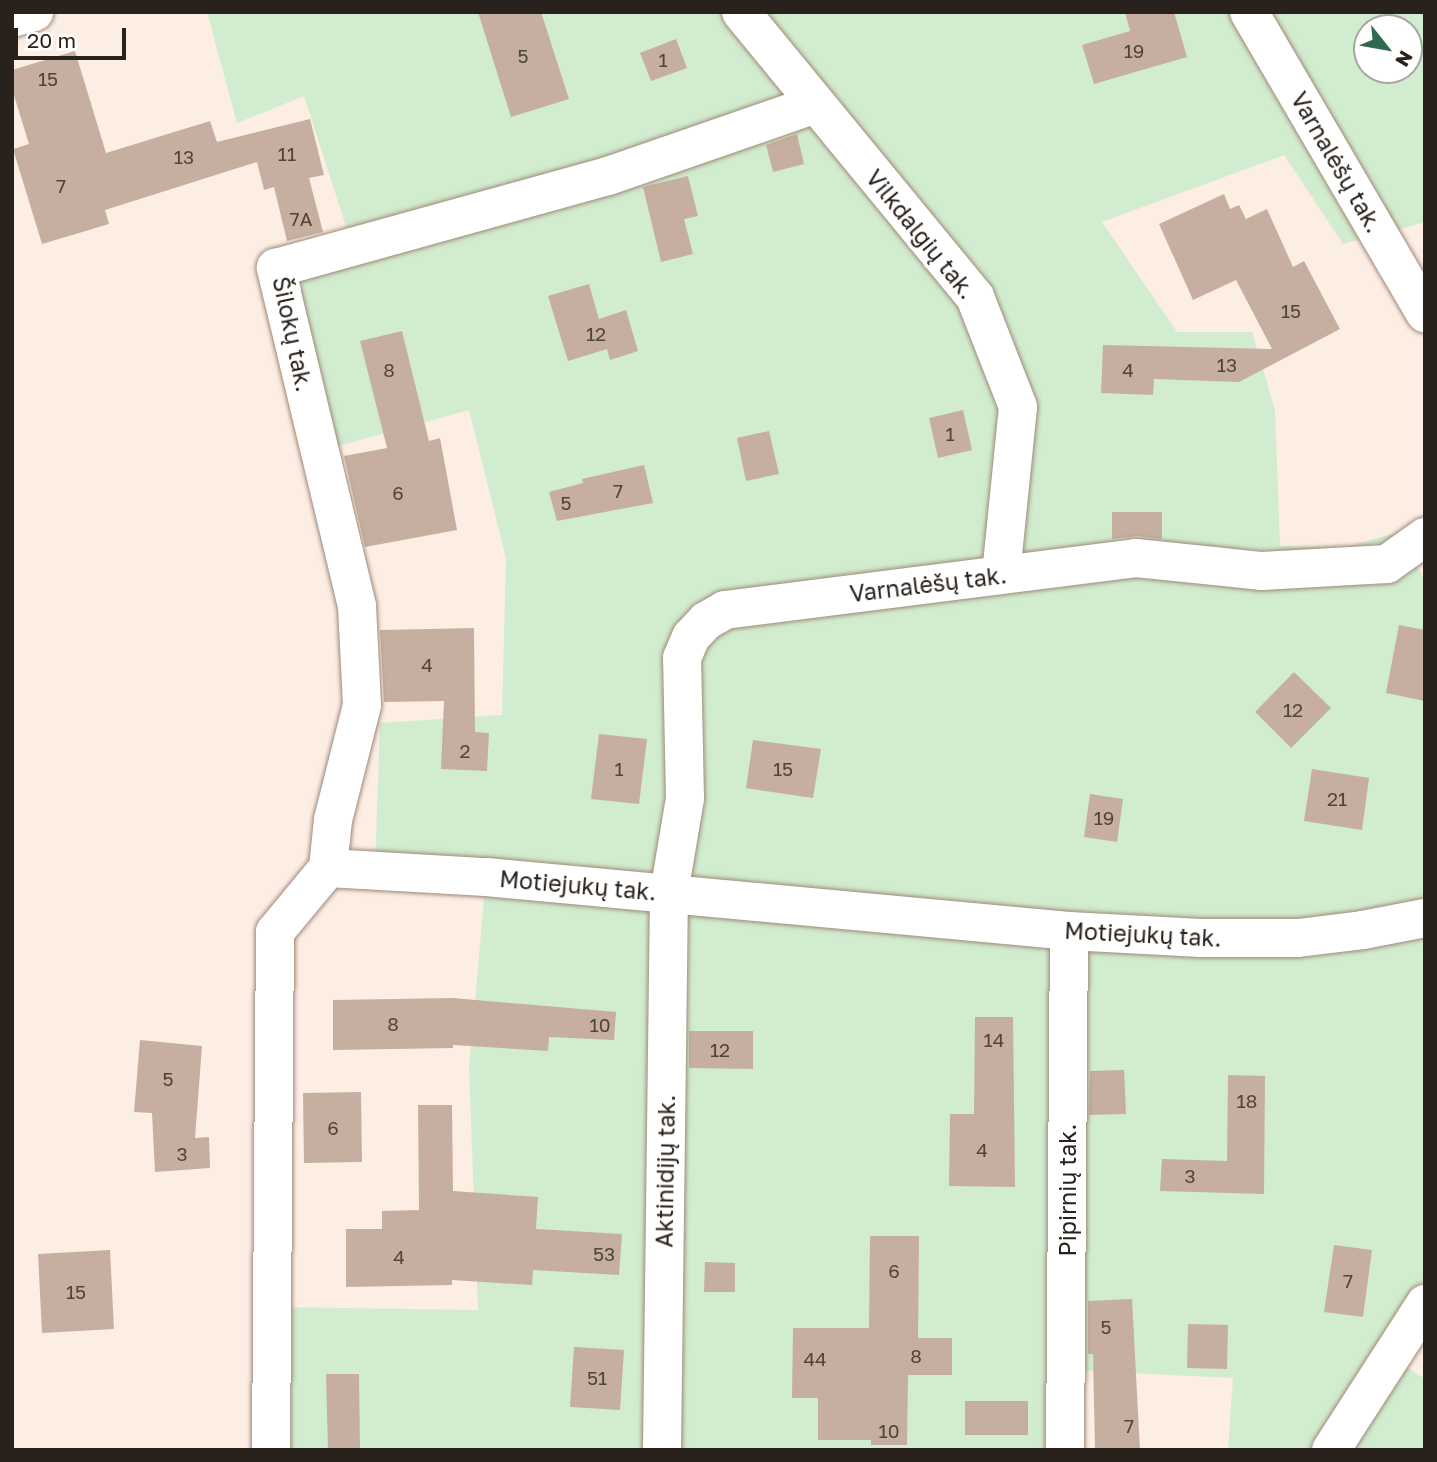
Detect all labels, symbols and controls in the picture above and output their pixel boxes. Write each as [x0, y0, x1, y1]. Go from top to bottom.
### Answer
scale bar [18, 14, 130, 58]
north arrow [1353, 14, 1423, 84]
text: 20 m [27, 27, 76, 53]
house number: 19 [1124, 40, 1144, 62]
house number: 5 [517, 45, 529, 67]
text: N [1391, 47, 1418, 71]
house number: 1 [658, 49, 668, 71]
house number: 15 [38, 68, 58, 90]
street label: Varnalėšų tak. [1286, 87, 1388, 237]
house number: 11 [278, 143, 296, 165]
house number: 13 [174, 146, 194, 168]
street label: Vilkdalgių tak. [861, 164, 981, 304]
house number: 7 [56, 175, 66, 197]
house number: 7A [290, 208, 312, 230]
street label: Šilokų tak. [267, 274, 319, 394]
house number: 15 [1281, 300, 1301, 322]
house number: 12 [586, 323, 606, 345]
house number: 13 [1217, 354, 1237, 376]
house number: 8 [383, 359, 395, 381]
house number: 4 [1122, 359, 1134, 381]
house number: 1 [945, 423, 955, 445]
house number: 7 [613, 480, 623, 502]
house number: 6 [392, 482, 404, 504]
house number: 5 [560, 492, 572, 514]
street label: Varnalėšų tak. [848, 561, 1008, 607]
house number: 4 [421, 654, 433, 676]
house number: 12 [1283, 699, 1303, 721]
house number: 2 [459, 740, 471, 762]
house number: 1 [614, 758, 624, 780]
house number: 15 [773, 758, 793, 780]
house number: 21 [1327, 788, 1347, 810]
house number: 19 [1094, 807, 1114, 829]
street label: Motiejukų tak. [498, 864, 658, 906]
street label: Motiejukų tak. [1064, 916, 1222, 952]
house number: 8 [387, 1013, 399, 1035]
house number: 10 [590, 1014, 610, 1036]
house number: 14 [984, 1029, 1004, 1051]
house number: 12 [710, 1039, 730, 1061]
house number: 5 [162, 1068, 174, 1090]
house number: 18 [1237, 1090, 1257, 1112]
street label: Aktinidijų tak. [650, 1094, 680, 1248]
house number: 6 [327, 1117, 339, 1139]
street label: Pipirnių tak. [1053, 1124, 1081, 1256]
house number: 4 [976, 1139, 988, 1161]
house number: 3 [176, 1143, 188, 1165]
house number: 3 [1184, 1165, 1196, 1187]
house number: 53 [593, 1243, 615, 1265]
house number: 4 [393, 1246, 405, 1268]
house number: 6 [888, 1260, 900, 1282]
house number: 7 [1343, 1270, 1353, 1292]
house number: 15 [66, 1281, 86, 1303]
house number: 5 [1100, 1316, 1112, 1338]
house number: 8 [910, 1345, 922, 1367]
house number: 44 [803, 1348, 827, 1370]
house number: 51 [587, 1367, 607, 1389]
house number: 7 [1124, 1415, 1134, 1437]
house number: 10 [879, 1420, 899, 1442]

